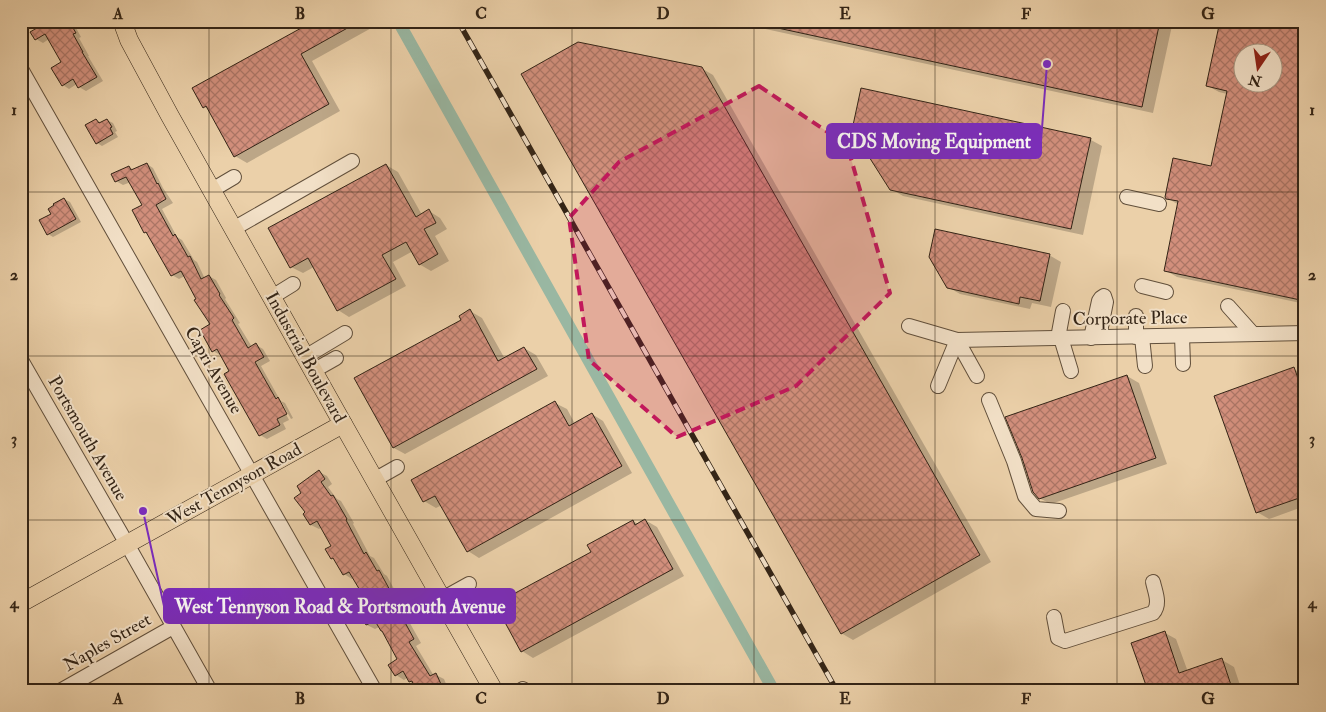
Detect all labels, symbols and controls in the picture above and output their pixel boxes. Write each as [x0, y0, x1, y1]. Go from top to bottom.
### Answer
text: A [112, 4, 124, 24]
text: B [295, 4, 305, 24]
text: C [475, 4, 487, 24]
text: D [656, 4, 670, 24]
text: E [839, 4, 851, 24]
text: F [1021, 4, 1031, 24]
text: G [1201, 4, 1215, 24]
north arrow [1234, 42, 1284, 92]
text: N [1247, 70, 1264, 90]
text: 1 [11, 100, 17, 120]
text: 1 [1309, 100, 1315, 120]
callout: CDS Moving Equipment [827, 124, 1041, 158]
text: CDS Moving Equipment [837, 130, 1032, 155]
text: 2 [10, 265, 18, 285]
text: 2 [1308, 265, 1316, 285]
street label: Industrial Boulevard [260, 288, 351, 427]
street label: Corporate Place [1072, 306, 1188, 331]
street label: Capri Avenue [179, 323, 248, 418]
street label: Portsmouth Avenue [43, 372, 133, 505]
text: 3 [11, 429, 17, 449]
text: 3 [1309, 429, 1315, 449]
street label: West Tennyson Road [162, 438, 306, 531]
callout: West Tennyson Road & Portsmouth Avenue [164, 589, 515, 623]
text: 4 [9, 593, 20, 613]
text: 4 [1307, 593, 1318, 613]
text: West Tennyson Road & Portsmouth Avenue [174, 595, 505, 620]
street label: Naples Street [59, 608, 155, 677]
text: A [112, 689, 124, 709]
text: B [295, 689, 305, 709]
text: C [475, 689, 487, 709]
text: D [656, 689, 670, 709]
text: E [839, 689, 851, 709]
text: F [1021, 689, 1031, 709]
text: G [1201, 689, 1215, 709]

